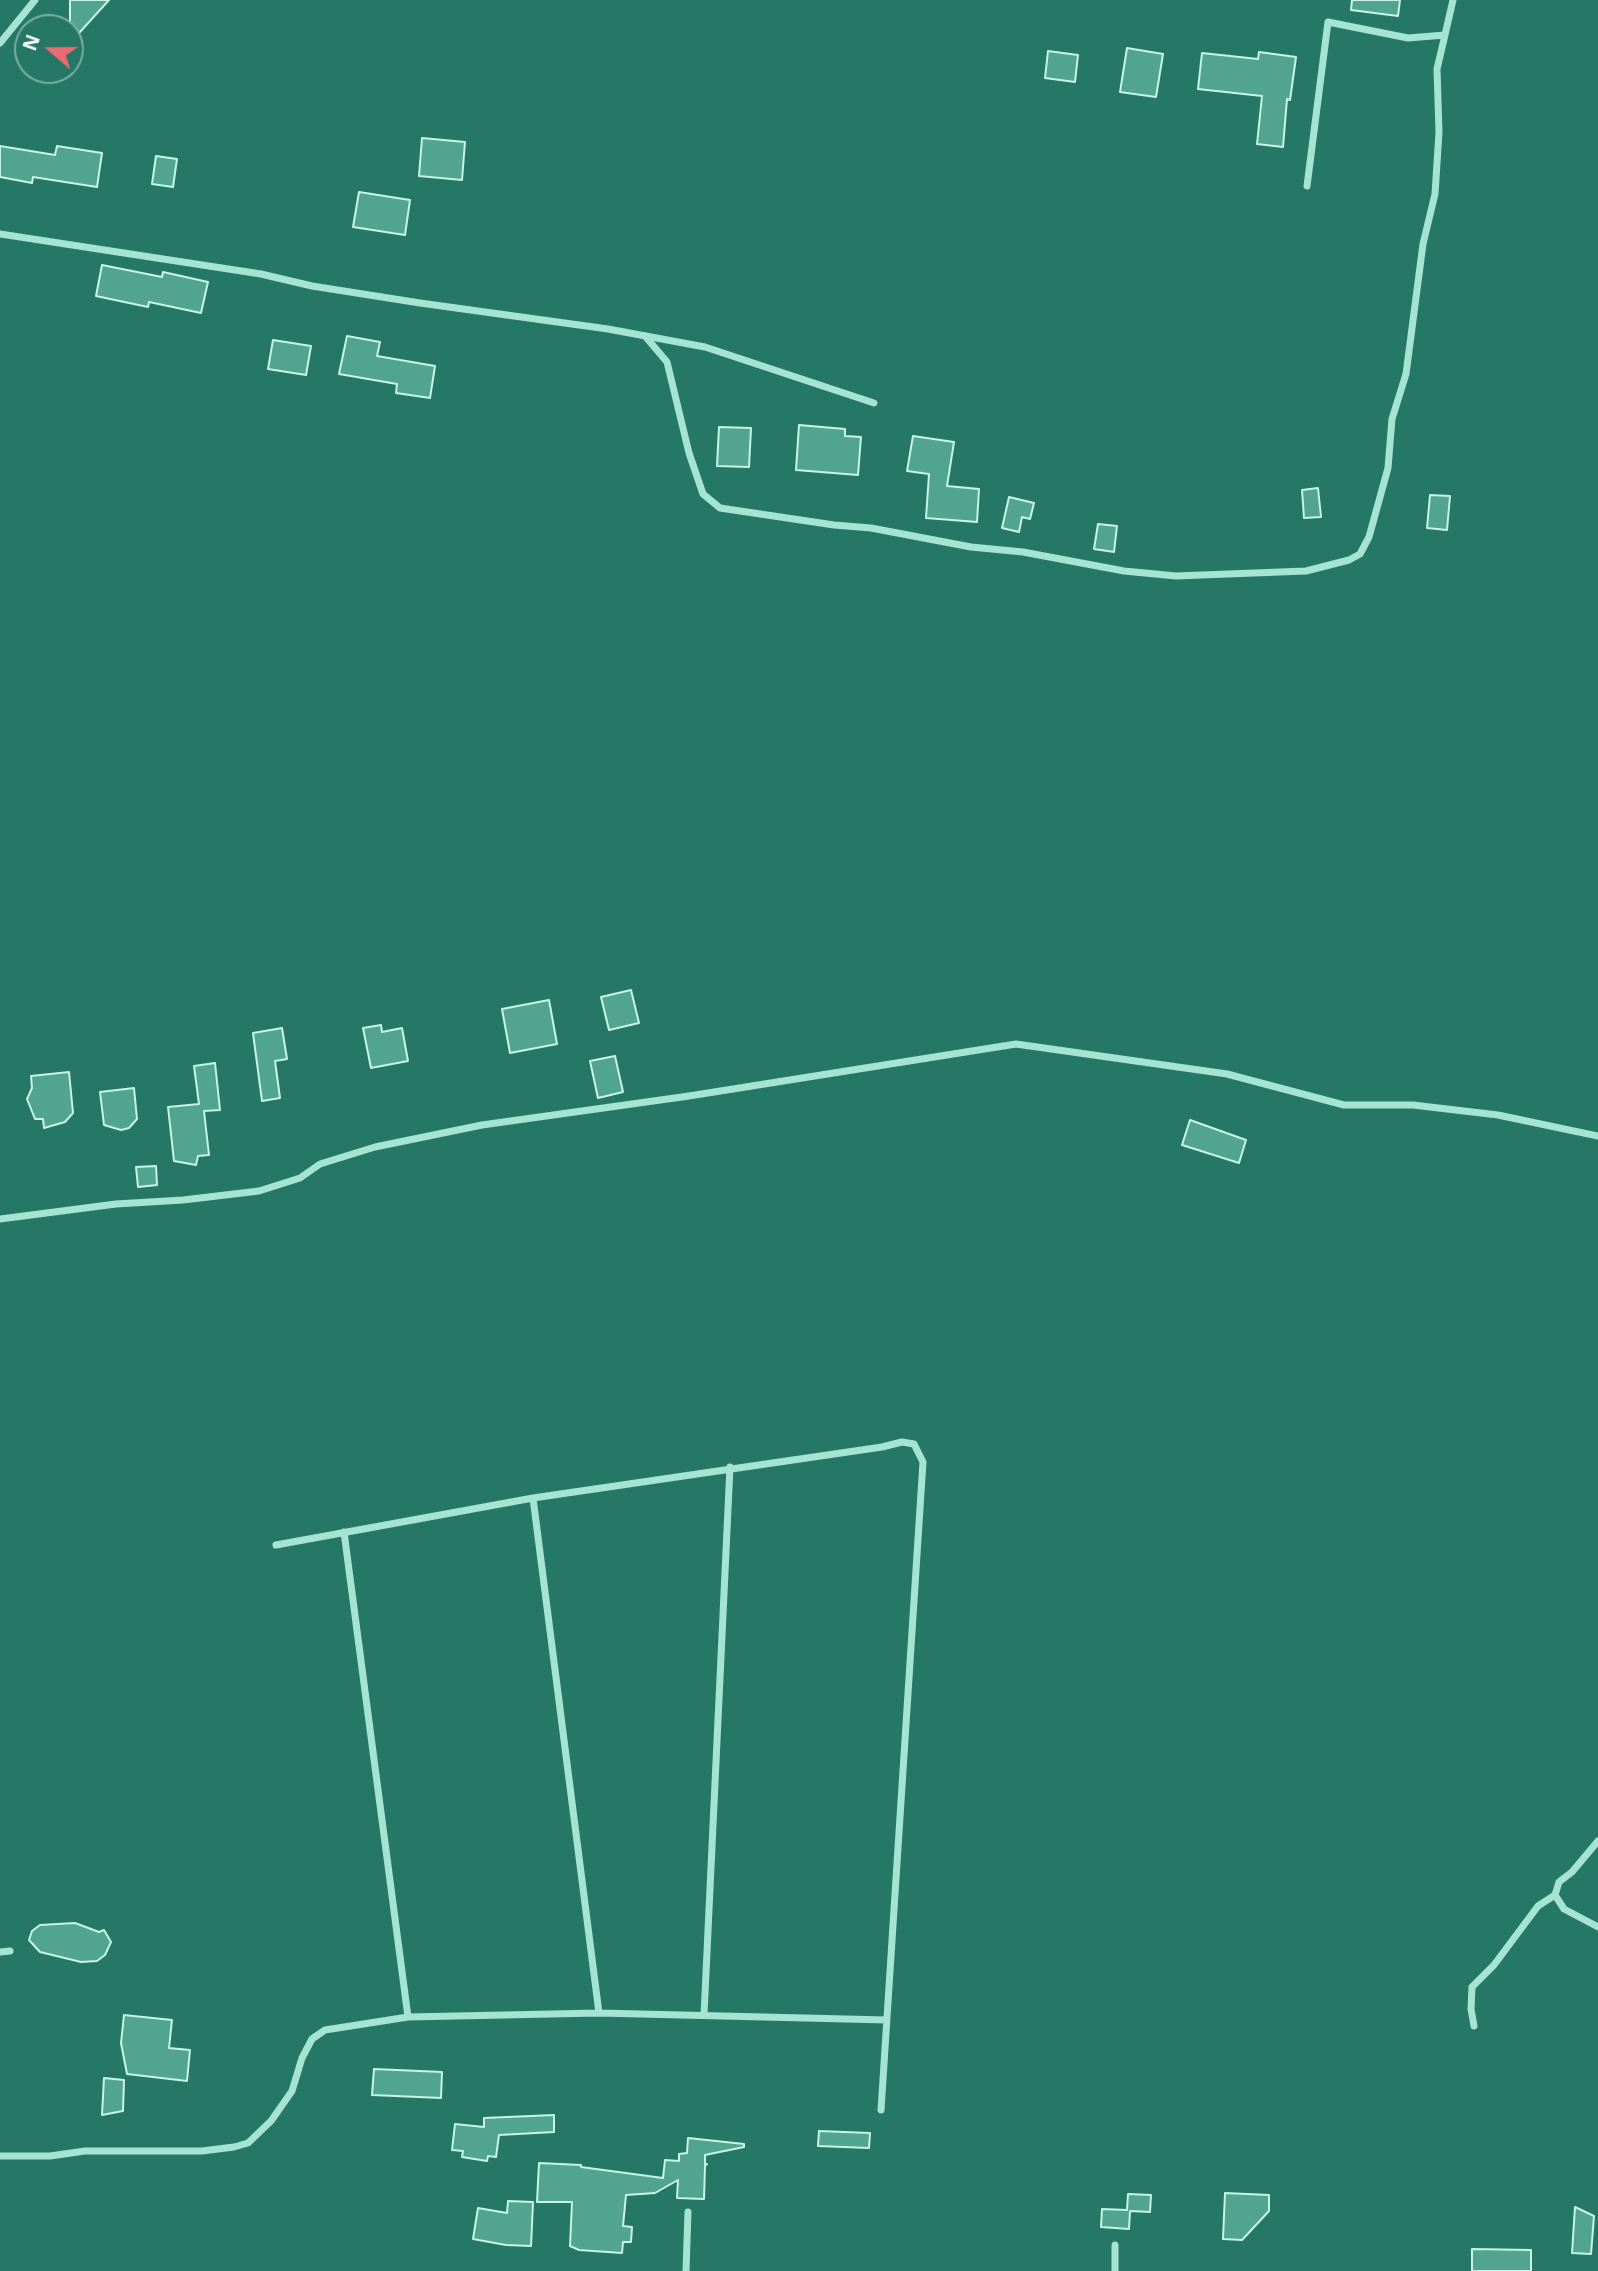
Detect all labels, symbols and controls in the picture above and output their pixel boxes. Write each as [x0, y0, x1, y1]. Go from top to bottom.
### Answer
north arrow [14, 14, 84, 84]
text: N [16, 31, 46, 54]

